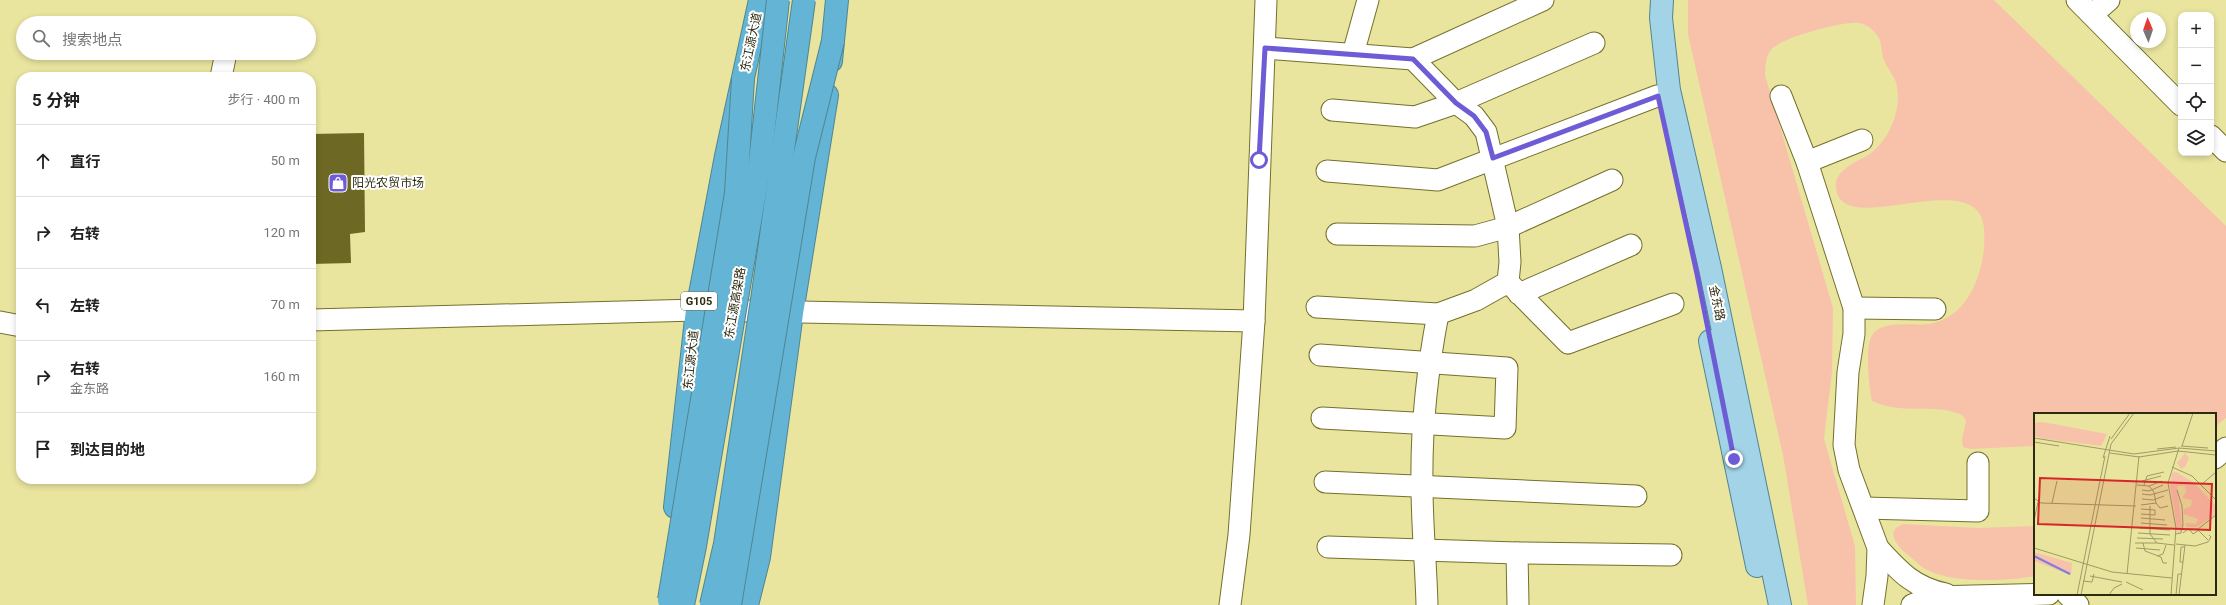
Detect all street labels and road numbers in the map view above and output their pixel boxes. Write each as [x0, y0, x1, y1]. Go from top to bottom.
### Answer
street label: 东江源大道 [738, 11, 764, 73]
street label: 东江源高架路 [722, 266, 748, 340]
street label: 金东路 [1706, 284, 1728, 322]
road number: G105 [681, 292, 717, 310]
street label: 东江源大道 [681, 329, 701, 391]

